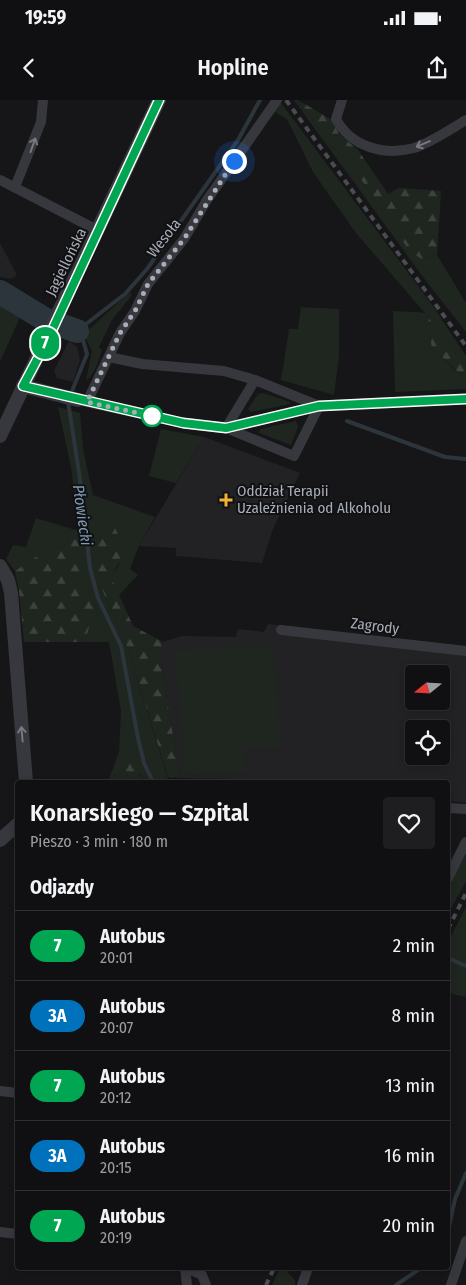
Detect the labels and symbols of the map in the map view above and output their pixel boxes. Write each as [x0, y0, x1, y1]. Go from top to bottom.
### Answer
one-way arrow [29, 137, 38, 153]
one-way arrow [416, 139, 431, 149]
your location [222, 149, 247, 174]
street label: Wesoła [143, 215, 185, 261]
street label: Jagiellońska [42, 225, 90, 299]
line badge: 7 [29, 327, 61, 359]
unlabelled marker [141, 405, 163, 427]
place label: Oddział Terapii Uzależnienia od Alkoholu [237, 482, 391, 517]
water label: Płowiecki [69, 483, 96, 547]
marker: Oddział Terapii Uzależnienia od Alkoholu [219, 493, 233, 507]
street label: Zagrody [350, 614, 400, 638]
north arrow [405, 665, 450, 710]
one-way arrow [18, 726, 27, 742]

